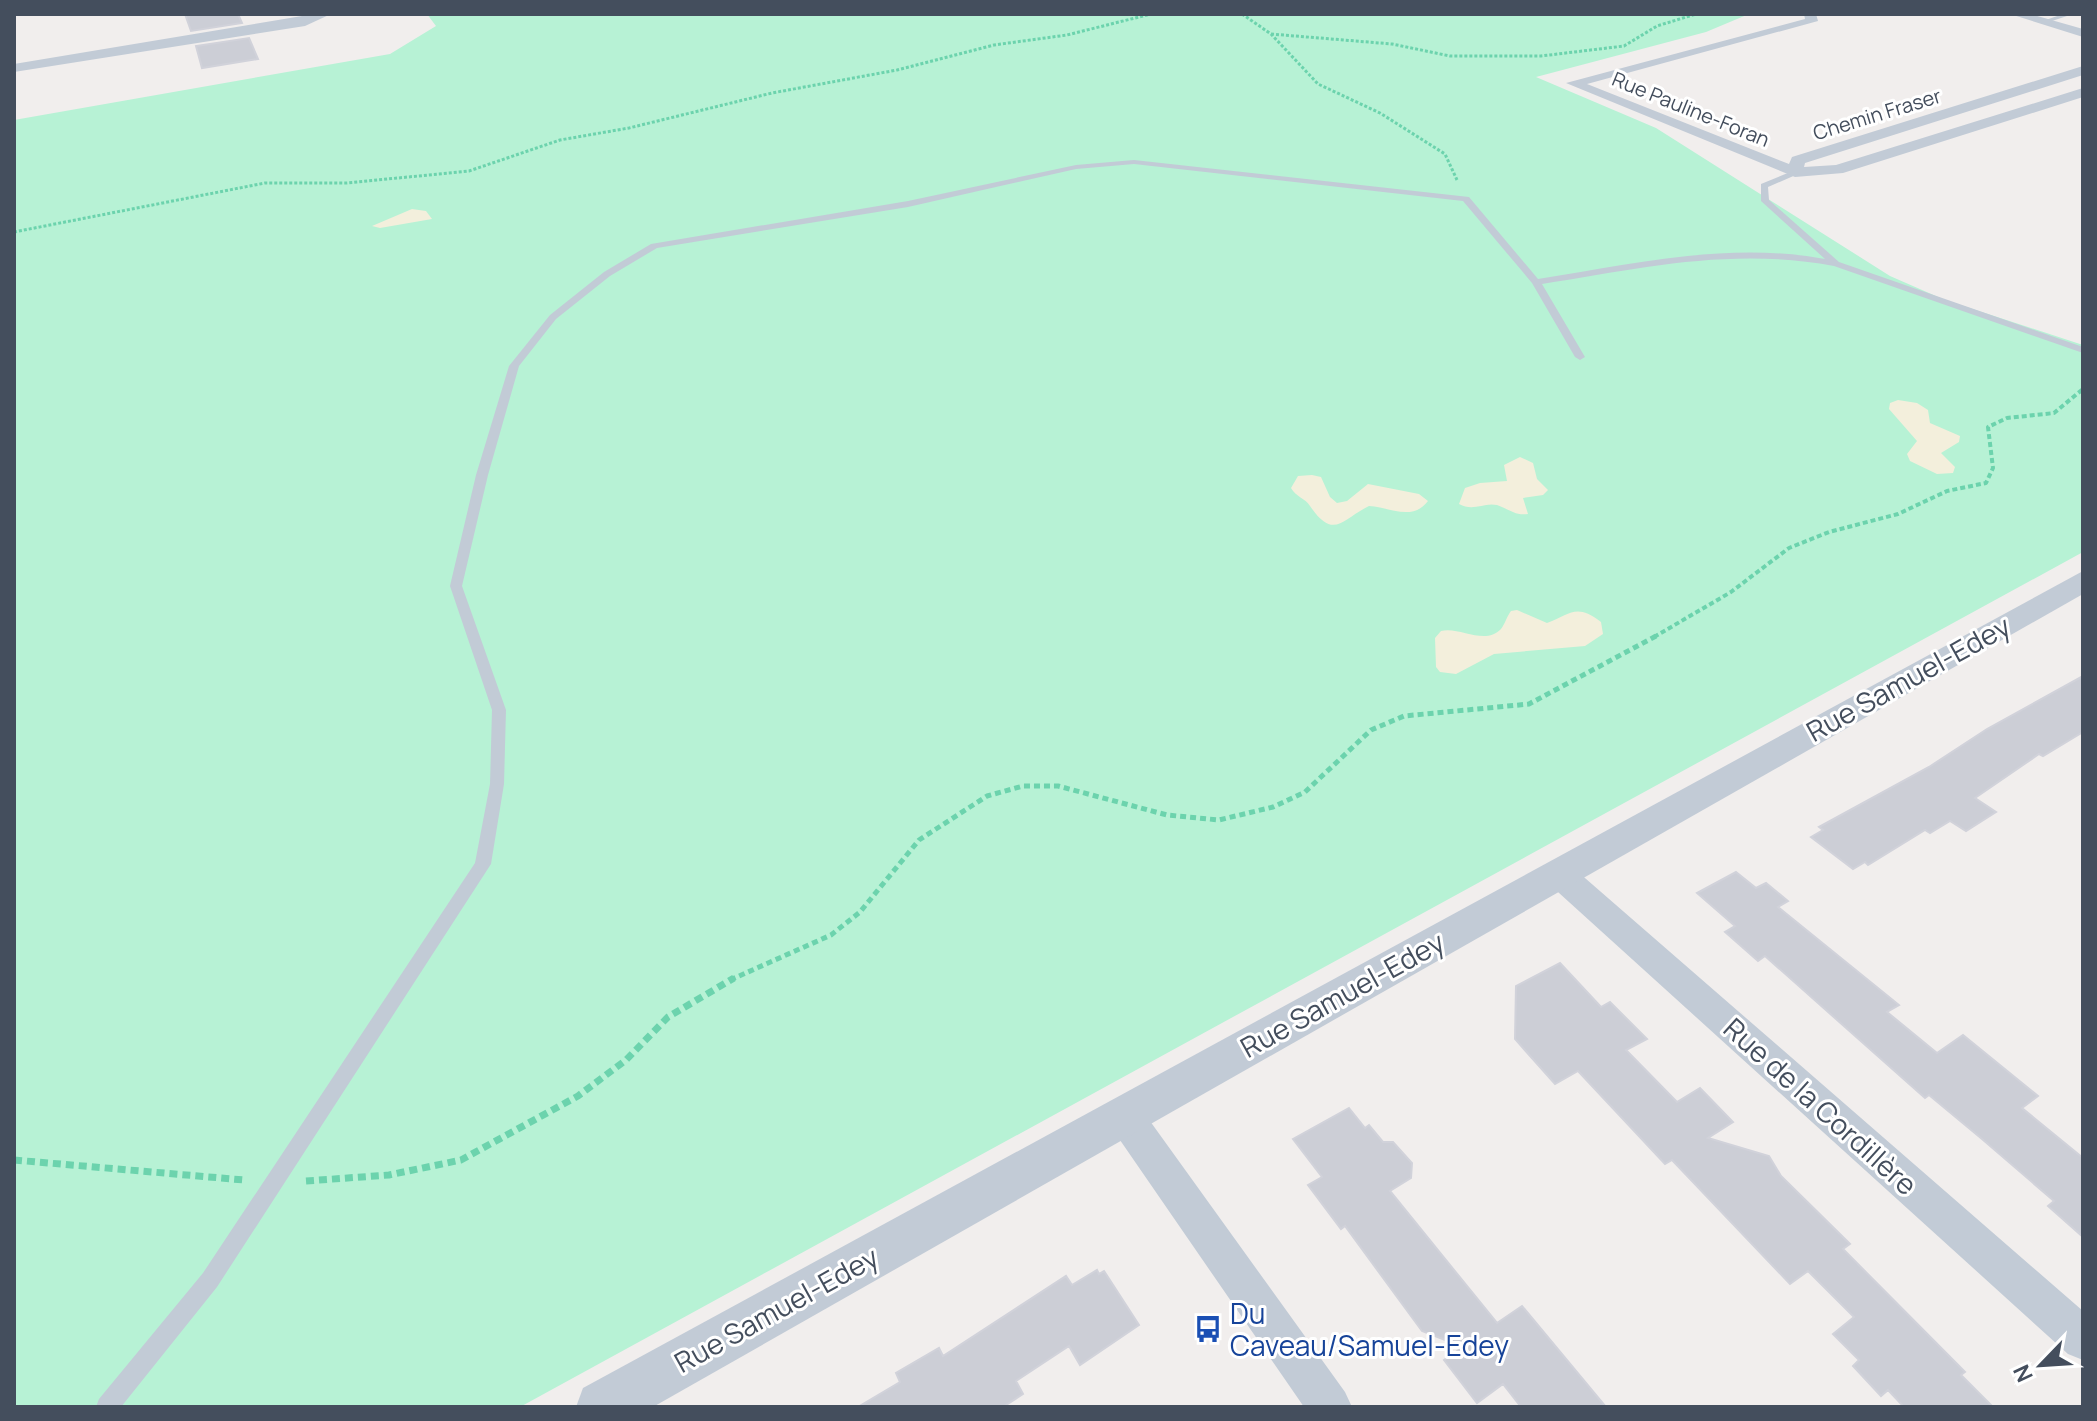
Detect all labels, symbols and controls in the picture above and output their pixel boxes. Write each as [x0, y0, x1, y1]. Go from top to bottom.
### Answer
street label: Rue Pauline-Foran [1608, 65, 1774, 153]
street label: Chemin Fraser [1810, 82, 1944, 146]
street label: Rue Samuel-Edey [1799, 606, 2017, 750]
street label: Rue Samuel-Edey [1233, 922, 1451, 1066]
street label: Rue de la Cordillère [1716, 1009, 1926, 1203]
street label: Rue Samuel-Edey [667, 1237, 885, 1381]
place label: Du Caveau/Samuel-Edey [1230, 1294, 1509, 1364]
bus stop icon: Du Caveau/Samuel-Edey [1193, 1314, 1223, 1344]
north arrow [2001, 1325, 2081, 1405]
text: N [2006, 1360, 2040, 1387]

